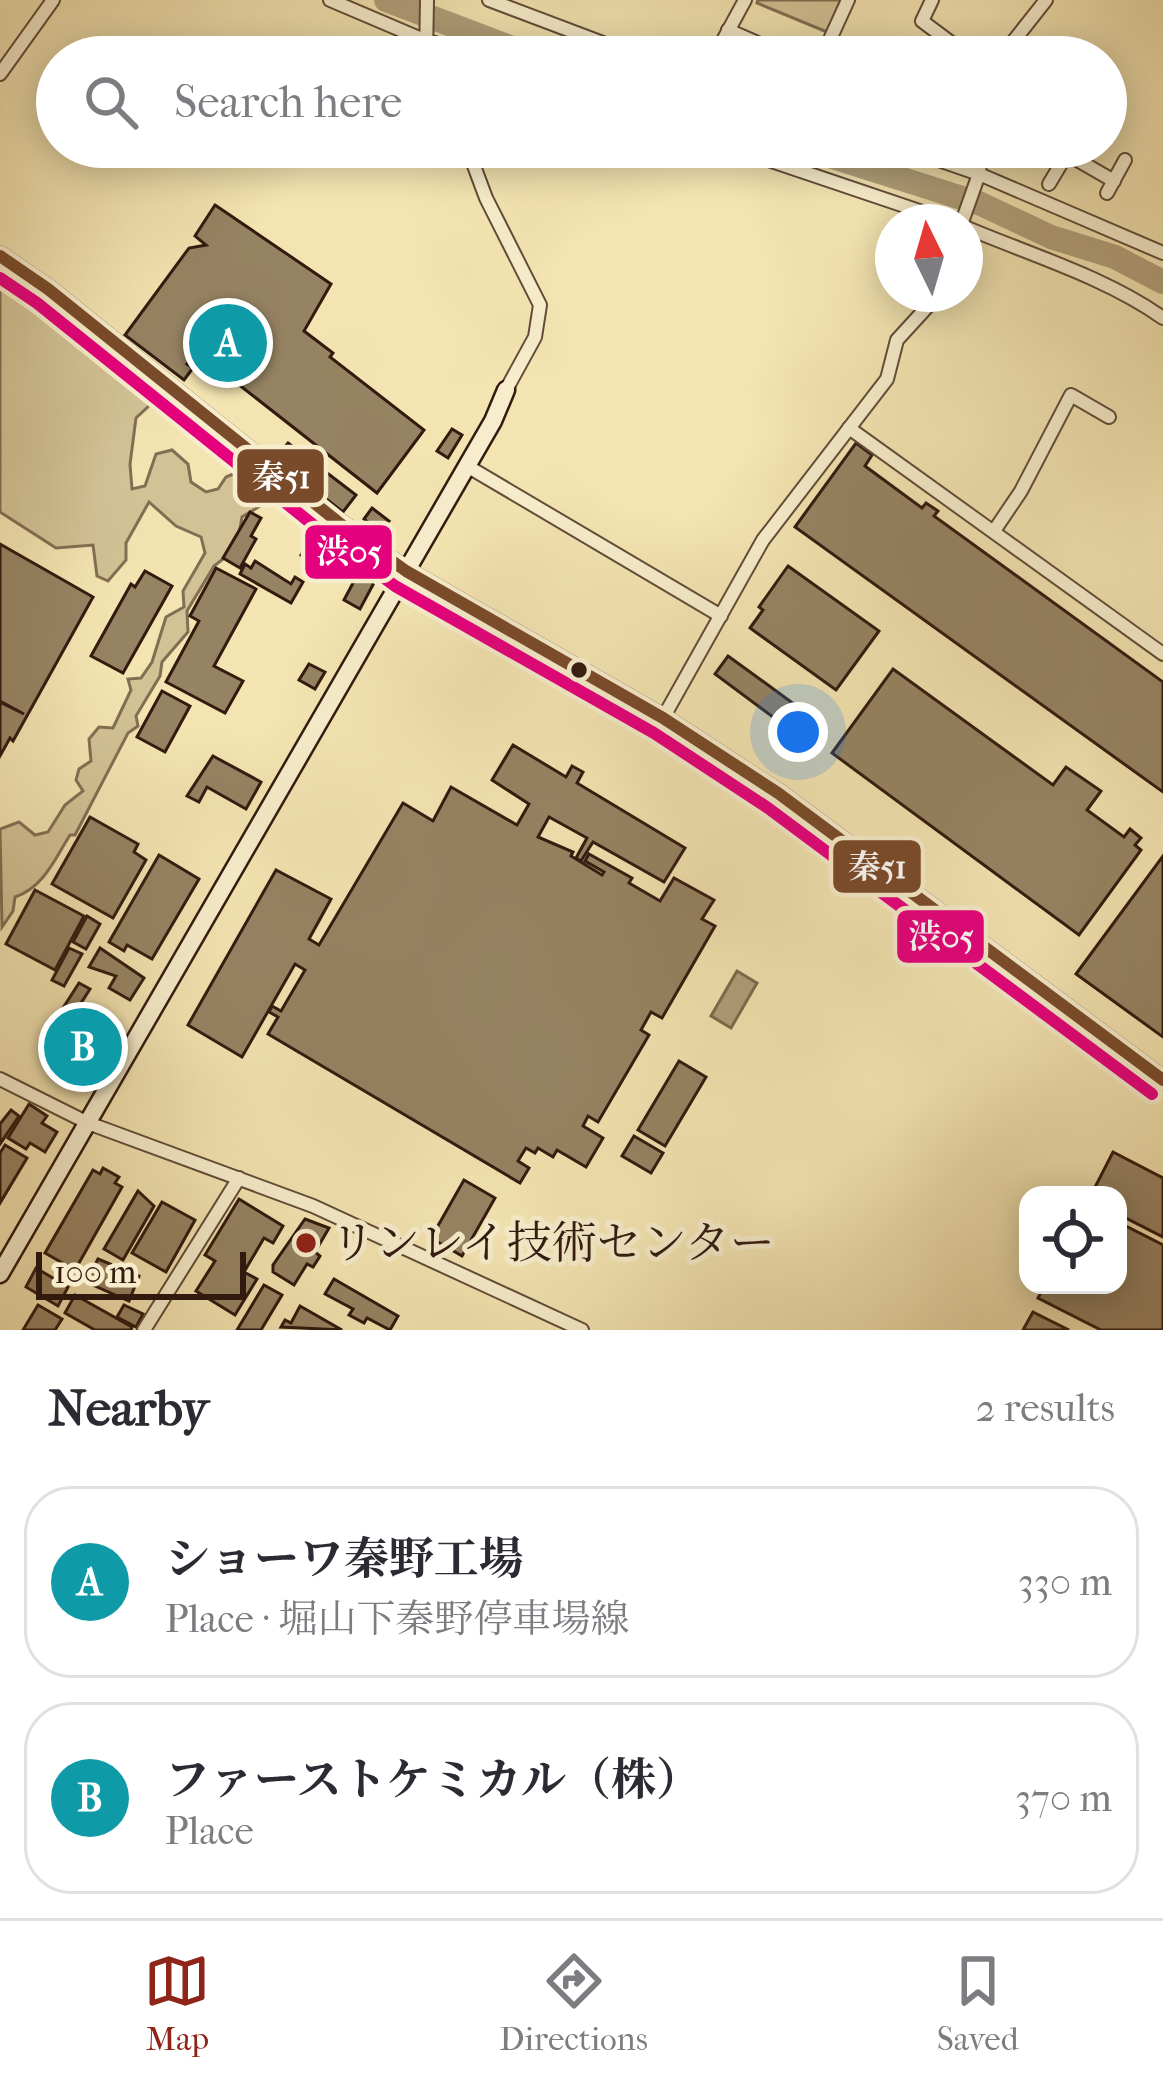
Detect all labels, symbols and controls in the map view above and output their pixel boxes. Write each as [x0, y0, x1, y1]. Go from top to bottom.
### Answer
search box [36, 36, 1127, 168]
icon: search [78, 69, 144, 135]
text: Search here [174, 76, 402, 129]
north arrow [875, 204, 983, 312]
pin: A [189, 298, 267, 388]
line badge: 秦51 [235, 447, 326, 505]
text: 秦51 [251, 458, 311, 497]
line badge: 渋05 [303, 523, 394, 581]
text: 渋05 [316, 533, 382, 572]
unlabelled marker [568, 659, 590, 681]
your location [768, 702, 828, 762]
line badge: 秦51 [831, 838, 923, 895]
text: 秦51 [847, 848, 907, 887]
line badge: 渋05 [895, 908, 986, 965]
text: 渋05 [908, 918, 974, 957]
pin: B [44, 1002, 122, 1092]
map controls [1019, 1186, 1127, 1294]
button: locate [1019, 1186, 1127, 1294]
place label: リンレイ技術センター [330, 1217, 775, 1270]
marker: リンレイ技術センター [293, 1230, 319, 1256]
scale bar [36, 1246, 246, 1299]
text: 100 m [54, 1253, 137, 1292]
text: Nearby [48, 1378, 209, 1438]
text: 2 results [976, 1385, 1115, 1431]
text: ショーワ秦野工場 [165, 1533, 524, 1586]
text: A [77, 1559, 103, 1605]
text: 330 m [1018, 1559, 1112, 1605]
text: Place · 堀山下秦野停車場線 [165, 1596, 629, 1642]
text: ファーストケミカル（株） [165, 1754, 701, 1807]
text: B [77, 1775, 103, 1821]
text: 370 m [1015, 1775, 1112, 1821]
text: Place [165, 1808, 254, 1854]
tab: Map [144, 1948, 210, 2059]
tab: Directions [499, 1948, 648, 2059]
tab: Saved [937, 1948, 1019, 2059]

